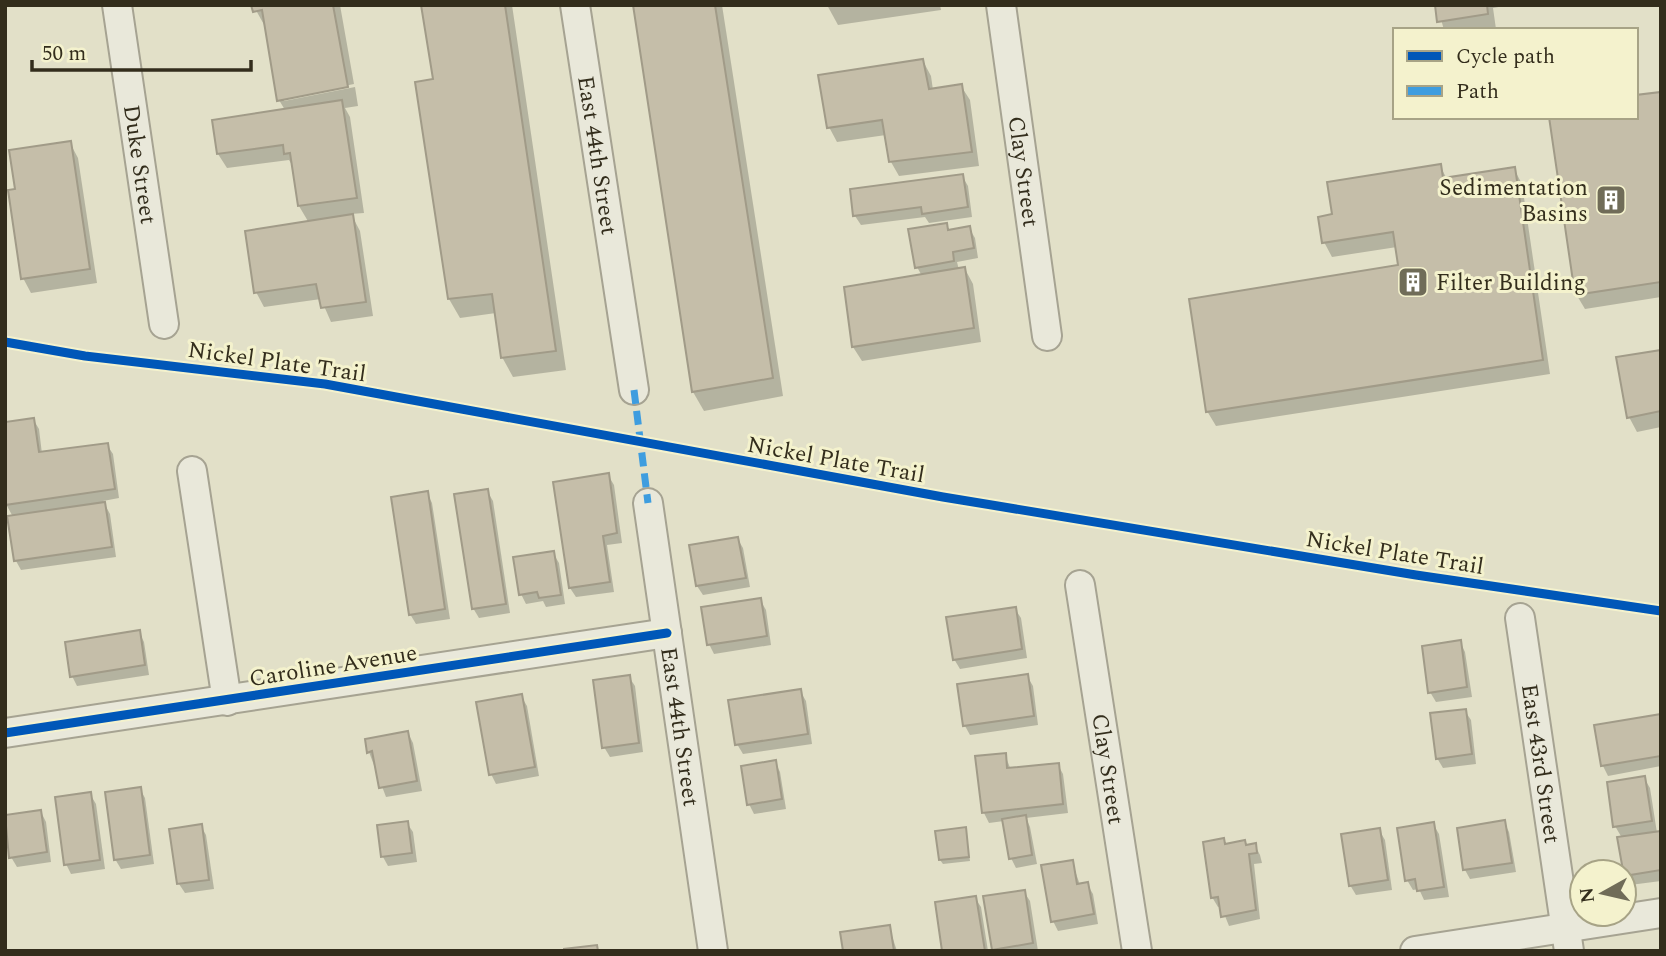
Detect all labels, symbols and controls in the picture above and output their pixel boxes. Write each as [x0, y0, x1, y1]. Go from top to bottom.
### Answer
scale bar [32, 28, 250, 72]
legend [1393, 28, 1638, 119]
text: 50 m [42, 38, 86, 70]
text: Cycle path [1456, 41, 1555, 73]
street label: East 44th Street [567, 73, 626, 237]
text: Path [1456, 76, 1499, 108]
street label: Duke Street [113, 102, 165, 227]
street label: Clay Street [998, 114, 1048, 229]
place label: Sedimentation Basins [1439, 171, 1588, 232]
building icon: Sedimentation Basins [1594, 183, 1628, 217]
building icon: Filter Building [1396, 265, 1430, 299]
place label: Filter Building [1436, 266, 1586, 301]
street label: Nickel Plate Trail [185, 333, 368, 392]
street label: Nickel Plate Trail [744, 428, 927, 493]
street label: Nickel Plate Trail [1303, 522, 1486, 585]
street label: Caroline Avenue [247, 636, 420, 697]
street label: East 44th Street [650, 645, 708, 809]
street label: East 43rd Street [1511, 681, 1569, 846]
street label: Clay Street [1081, 711, 1133, 827]
north arrow [1568, 858, 1638, 928]
text: N [1572, 885, 1603, 905]

